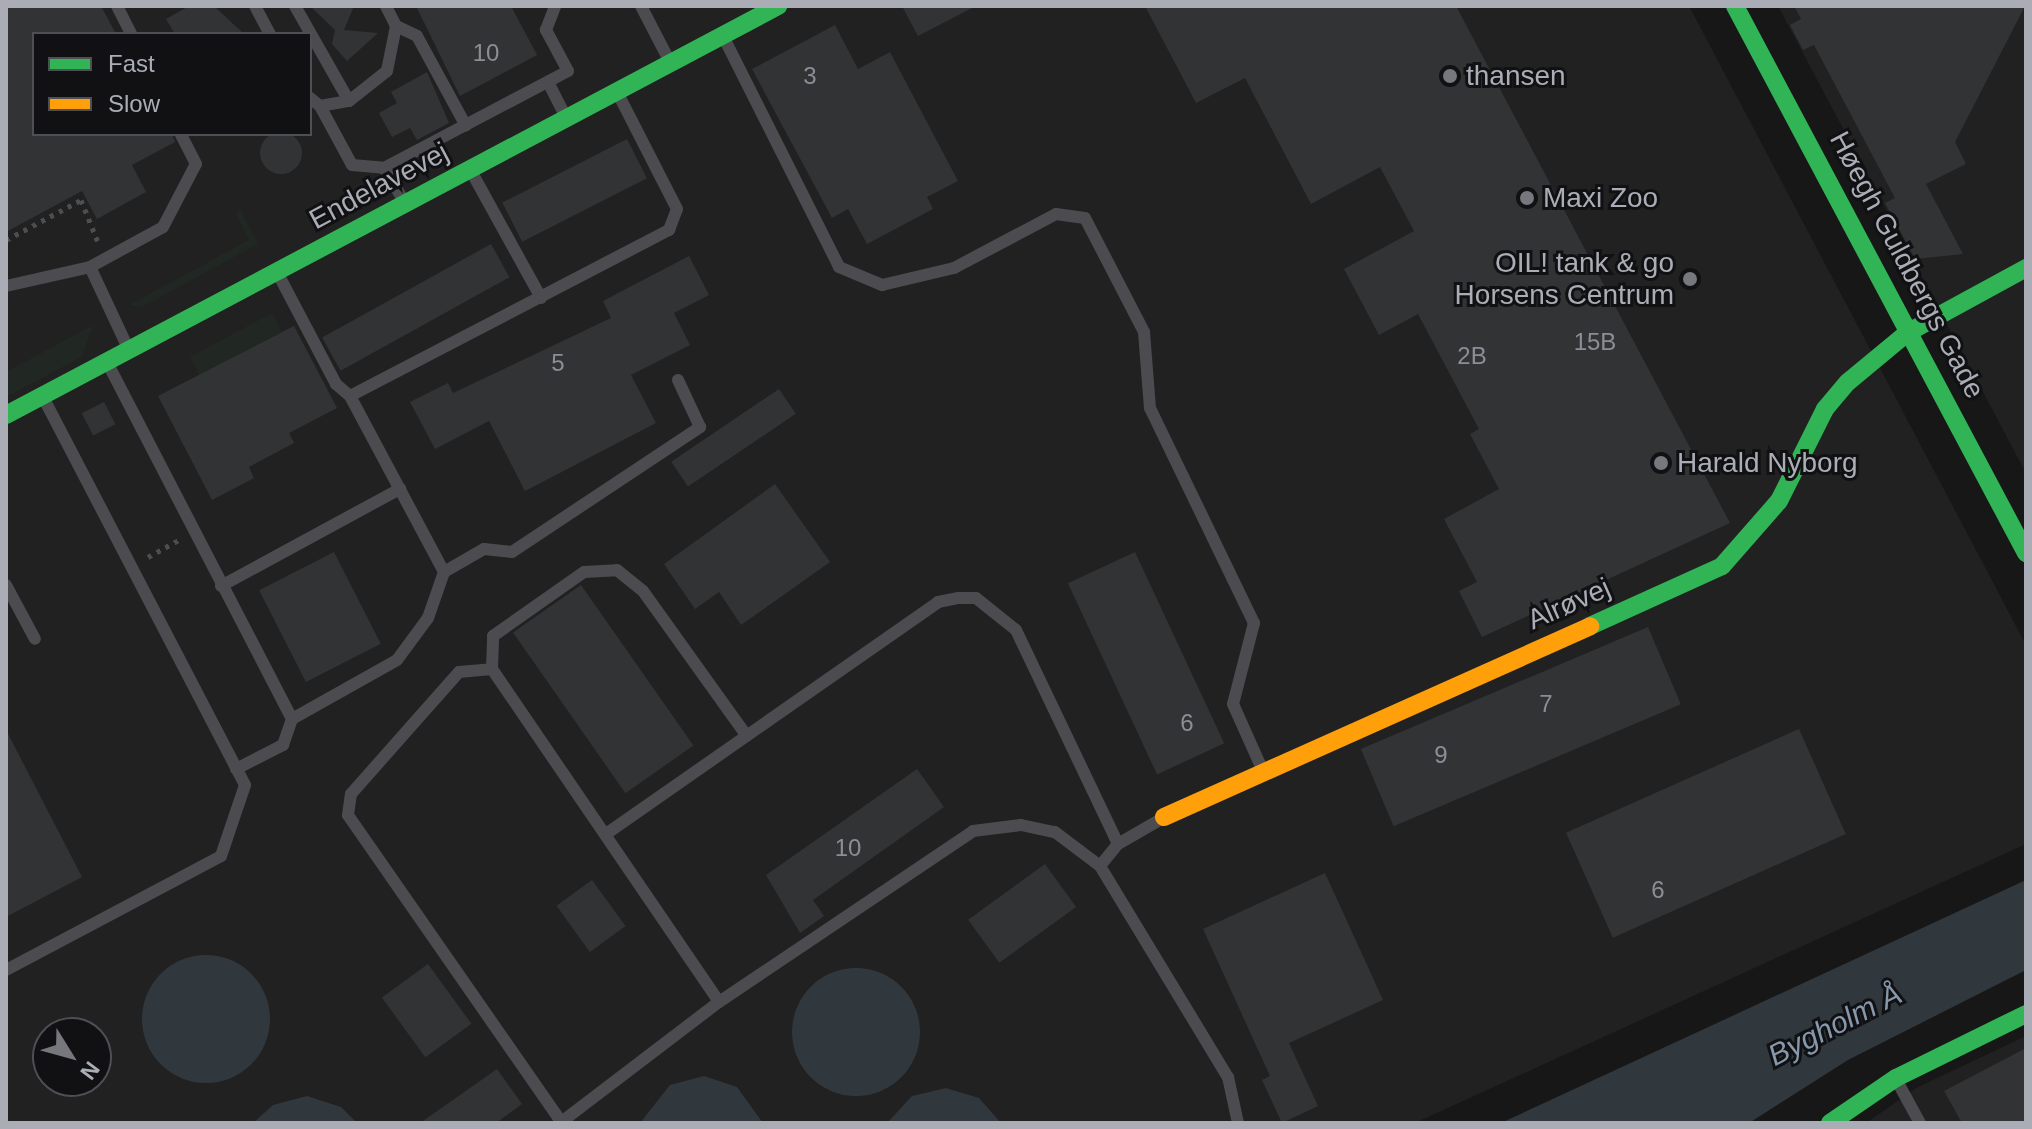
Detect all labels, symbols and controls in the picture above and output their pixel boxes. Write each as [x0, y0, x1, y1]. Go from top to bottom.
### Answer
legend [32, 32, 312, 136]
house number: 10 [473, 39, 499, 67]
text: Fast [108, 50, 155, 77]
place label: thansen [1466, 59, 1566, 93]
house number: 3 [803, 62, 817, 90]
marker: thansen [1441, 67, 1459, 85]
text: Slow [108, 90, 160, 117]
street label: Høegh Guldbergs Gade [1822, 126, 1992, 404]
street label: Endelavevej [304, 135, 454, 237]
place label: Maxi Zoo [1543, 181, 1658, 215]
marker: Maxi Zoo [1518, 189, 1536, 207]
place label: OIL! tank & go Horsens Centrum [1455, 246, 1674, 312]
marker: OIL! tank & go Horsens Centrum [1681, 270, 1699, 288]
house number: 15B [1574, 328, 1616, 356]
house number: 2B [1457, 342, 1487, 370]
house number: 5 [551, 349, 565, 377]
place label: Harald Nyborg [1677, 446, 1858, 480]
marker: Harald Nyborg [1652, 454, 1670, 472]
street label: Alrøvej [1522, 571, 1616, 637]
house number: 7 [1539, 690, 1553, 718]
house number: 6 [1180, 709, 1194, 737]
house number: 9 [1434, 741, 1448, 769]
house number: 10 [835, 834, 861, 862]
house number: 6 [1651, 876, 1665, 904]
water label: Bygholm Å [1762, 976, 1908, 1074]
north arrow [32, 1017, 112, 1097]
text: N [75, 1057, 105, 1084]

